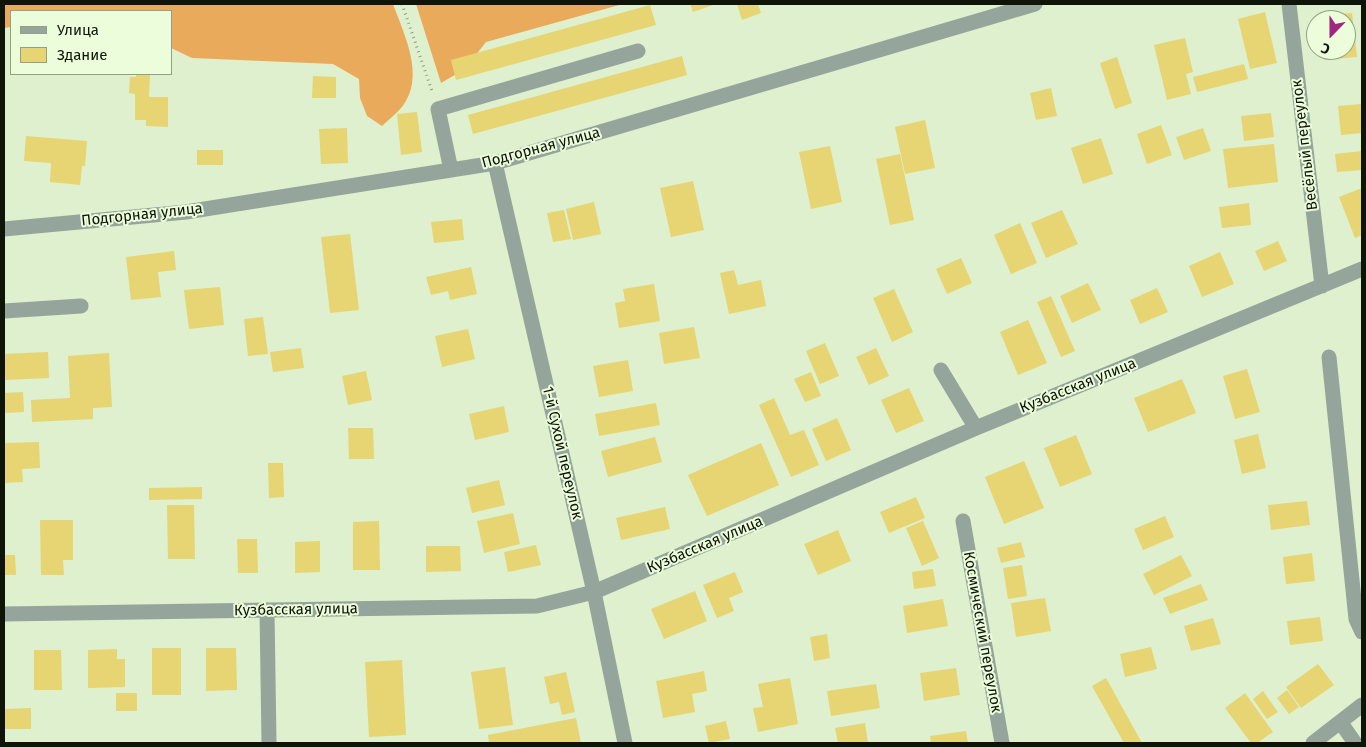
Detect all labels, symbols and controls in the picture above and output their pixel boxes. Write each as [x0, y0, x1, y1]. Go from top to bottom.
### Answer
legend [10, 10, 172, 75]
north arrow [1306, 10, 1356, 60]
text: Улица [57, 21, 99, 39]
text: С [1319, 39, 1332, 58]
text: Здание [57, 46, 107, 64]
street label: Весёлый переулок [1288, 79, 1322, 211]
street label: Подгорная улица [480, 124, 602, 172]
street label: Подгорная улица [80, 200, 204, 230]
street label: Кузбасская улица [1017, 354, 1139, 418]
street label: 1-й Сухой переулок [538, 385, 586, 521]
street label: Кузбасская улица [644, 513, 766, 577]
street label: Космический переулок [959, 550, 1005, 714]
street label: Кузбасская улица [234, 600, 358, 620]

